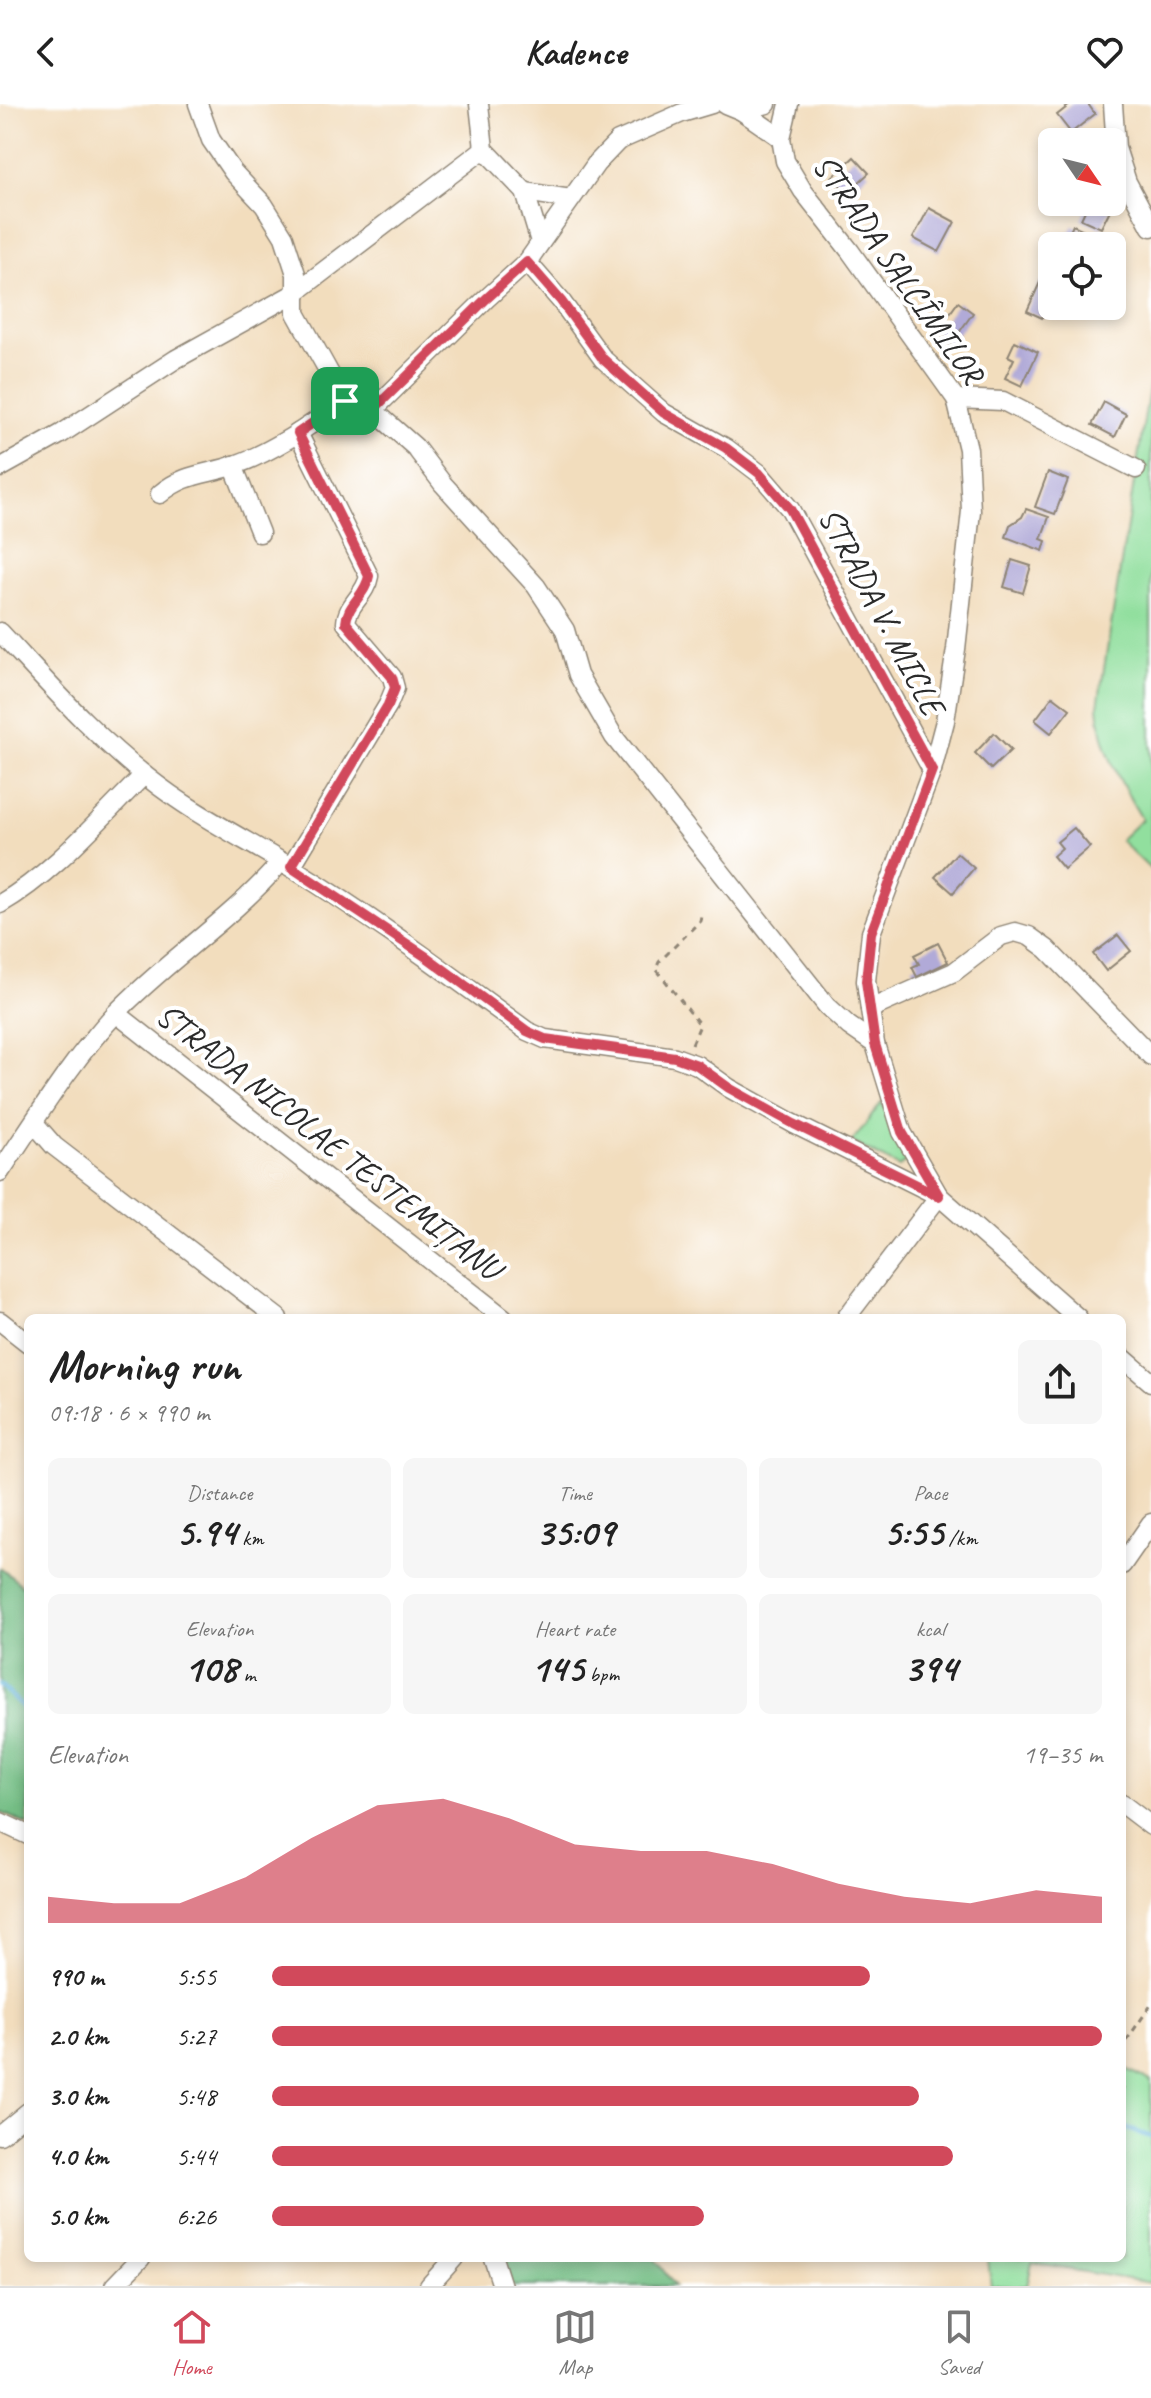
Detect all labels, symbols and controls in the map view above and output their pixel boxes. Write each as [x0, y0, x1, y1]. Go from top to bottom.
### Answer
text: Kadence [525, 29, 626, 75]
icon: back [24, 30, 68, 74]
icon: heart [1083, 30, 1127, 74]
north arrow [1038, 128, 1126, 216]
map controls [1038, 128, 1126, 320]
street label: STRADA SALCÎMILOR [804, 146, 996, 394]
button: locate [1038, 232, 1126, 320]
pin [311, 367, 379, 435]
icon: arrive [323, 379, 367, 423]
street label: STRADA V. MICLE [809, 500, 957, 726]
street label: STRADA NICOLAE TESTEMIȚANU [148, 993, 514, 1293]
text: Morning run [48, 1338, 240, 1393]
button: share [1018, 1340, 1102, 1424]
text: 09:18 · 6 × 990 m [48, 1396, 209, 1429]
text: Distance [187, 1479, 252, 1507]
text: Time [558, 1479, 592, 1507]
text: Pace [913, 1479, 947, 1507]
text: 5.94 [176, 1507, 237, 1557]
text: 35:09 [536, 1507, 614, 1557]
text: 5:55 [883, 1507, 943, 1557]
text: km [237, 1524, 263, 1552]
text: /km [943, 1524, 977, 1552]
text: Elevation [186, 1615, 254, 1643]
text: Heart rate [535, 1615, 615, 1643]
text: kcal [916, 1615, 945, 1643]
text: 108 [184, 1643, 238, 1693]
text: 145 [531, 1643, 584, 1693]
text: 394 [904, 1643, 957, 1693]
text: m [238, 1660, 255, 1688]
text: bpm [584, 1660, 619, 1688]
text: Elevation [48, 1738, 128, 1771]
text: 19–35 m [1023, 1738, 1102, 1771]
text: 990 m [48, 1960, 104, 1993]
text: 5:55 [176, 1960, 216, 1993]
text: 2.0 km [48, 2020, 108, 2053]
text: 5:27 [176, 2020, 216, 2053]
text: 3.0 km [48, 2080, 108, 2113]
text: 5:48 [176, 2080, 216, 2113]
text: 4.0 km [48, 2140, 108, 2173]
text: 5:44 [176, 2140, 216, 2173]
text: 5.0 km [48, 2200, 108, 2233]
text: 6:26 [176, 2200, 216, 2233]
tab: Home [170, 2305, 214, 2381]
tab: Map [553, 2305, 597, 2381]
tab: Saved [937, 2305, 981, 2381]

